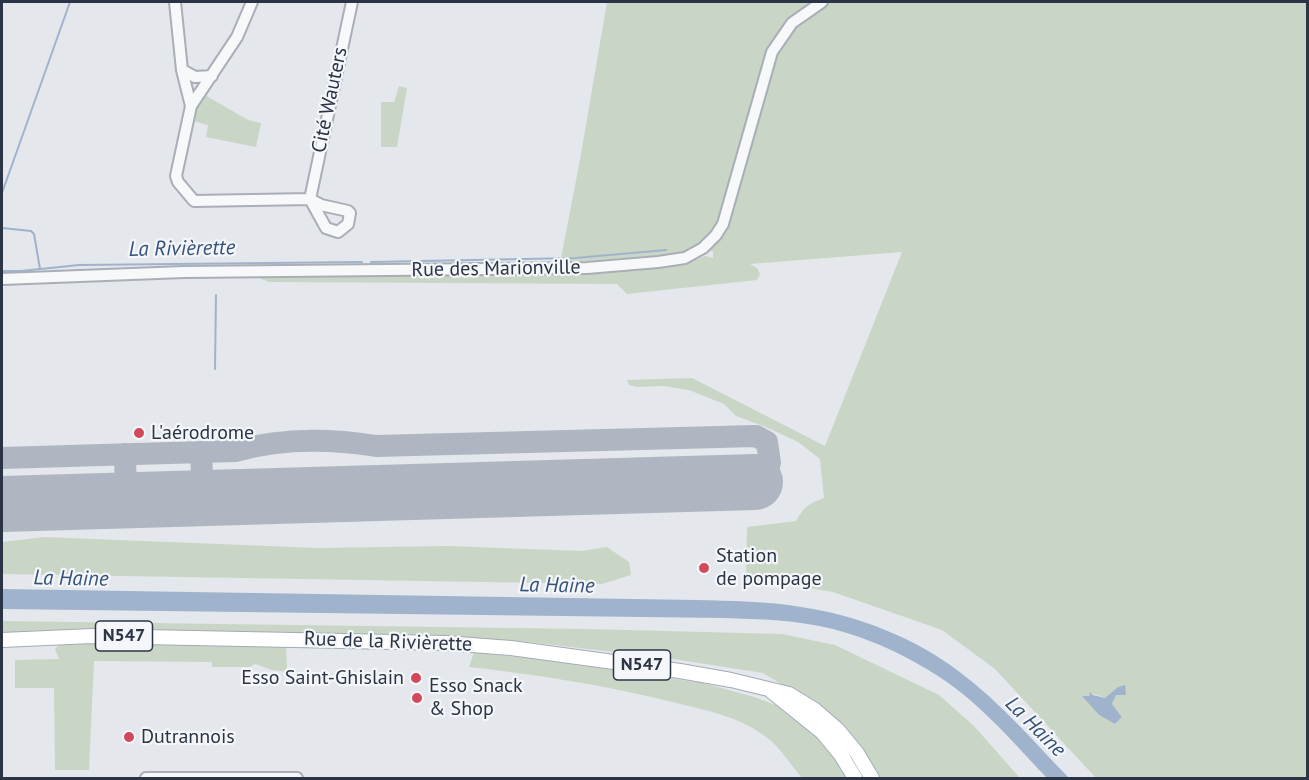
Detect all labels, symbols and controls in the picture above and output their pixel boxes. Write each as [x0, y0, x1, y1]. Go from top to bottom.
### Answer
street label: Cité Wauters [307, 45, 353, 155]
water label: La Rivièrette [129, 235, 235, 263]
street label: Rue des Marionville [411, 256, 581, 282]
place label: L'aérodrome [151, 421, 254, 445]
marker: L'aérodrome [132, 426, 146, 440]
place label: Station de pompage [716, 544, 822, 591]
marker: Station de pompage [697, 561, 711, 575]
water label: La Haine [33, 566, 109, 592]
water label: La Haine [519, 573, 595, 599]
road number: N547 [96, 621, 152, 651]
street label: Rue de la Rivièrette [304, 627, 472, 657]
road number: N547 [614, 650, 670, 680]
place label: Esso Saint-Ghislain [241, 666, 404, 690]
marker: Esso Saint-Ghislain [409, 671, 423, 685]
place label: Esso Snack & Shop [429, 674, 523, 721]
marker: Esso Snack & Shop [410, 691, 424, 705]
water label: La Haine [999, 691, 1071, 763]
place label: Dutrannois [141, 725, 235, 749]
marker: Dutrannois [122, 730, 136, 744]

